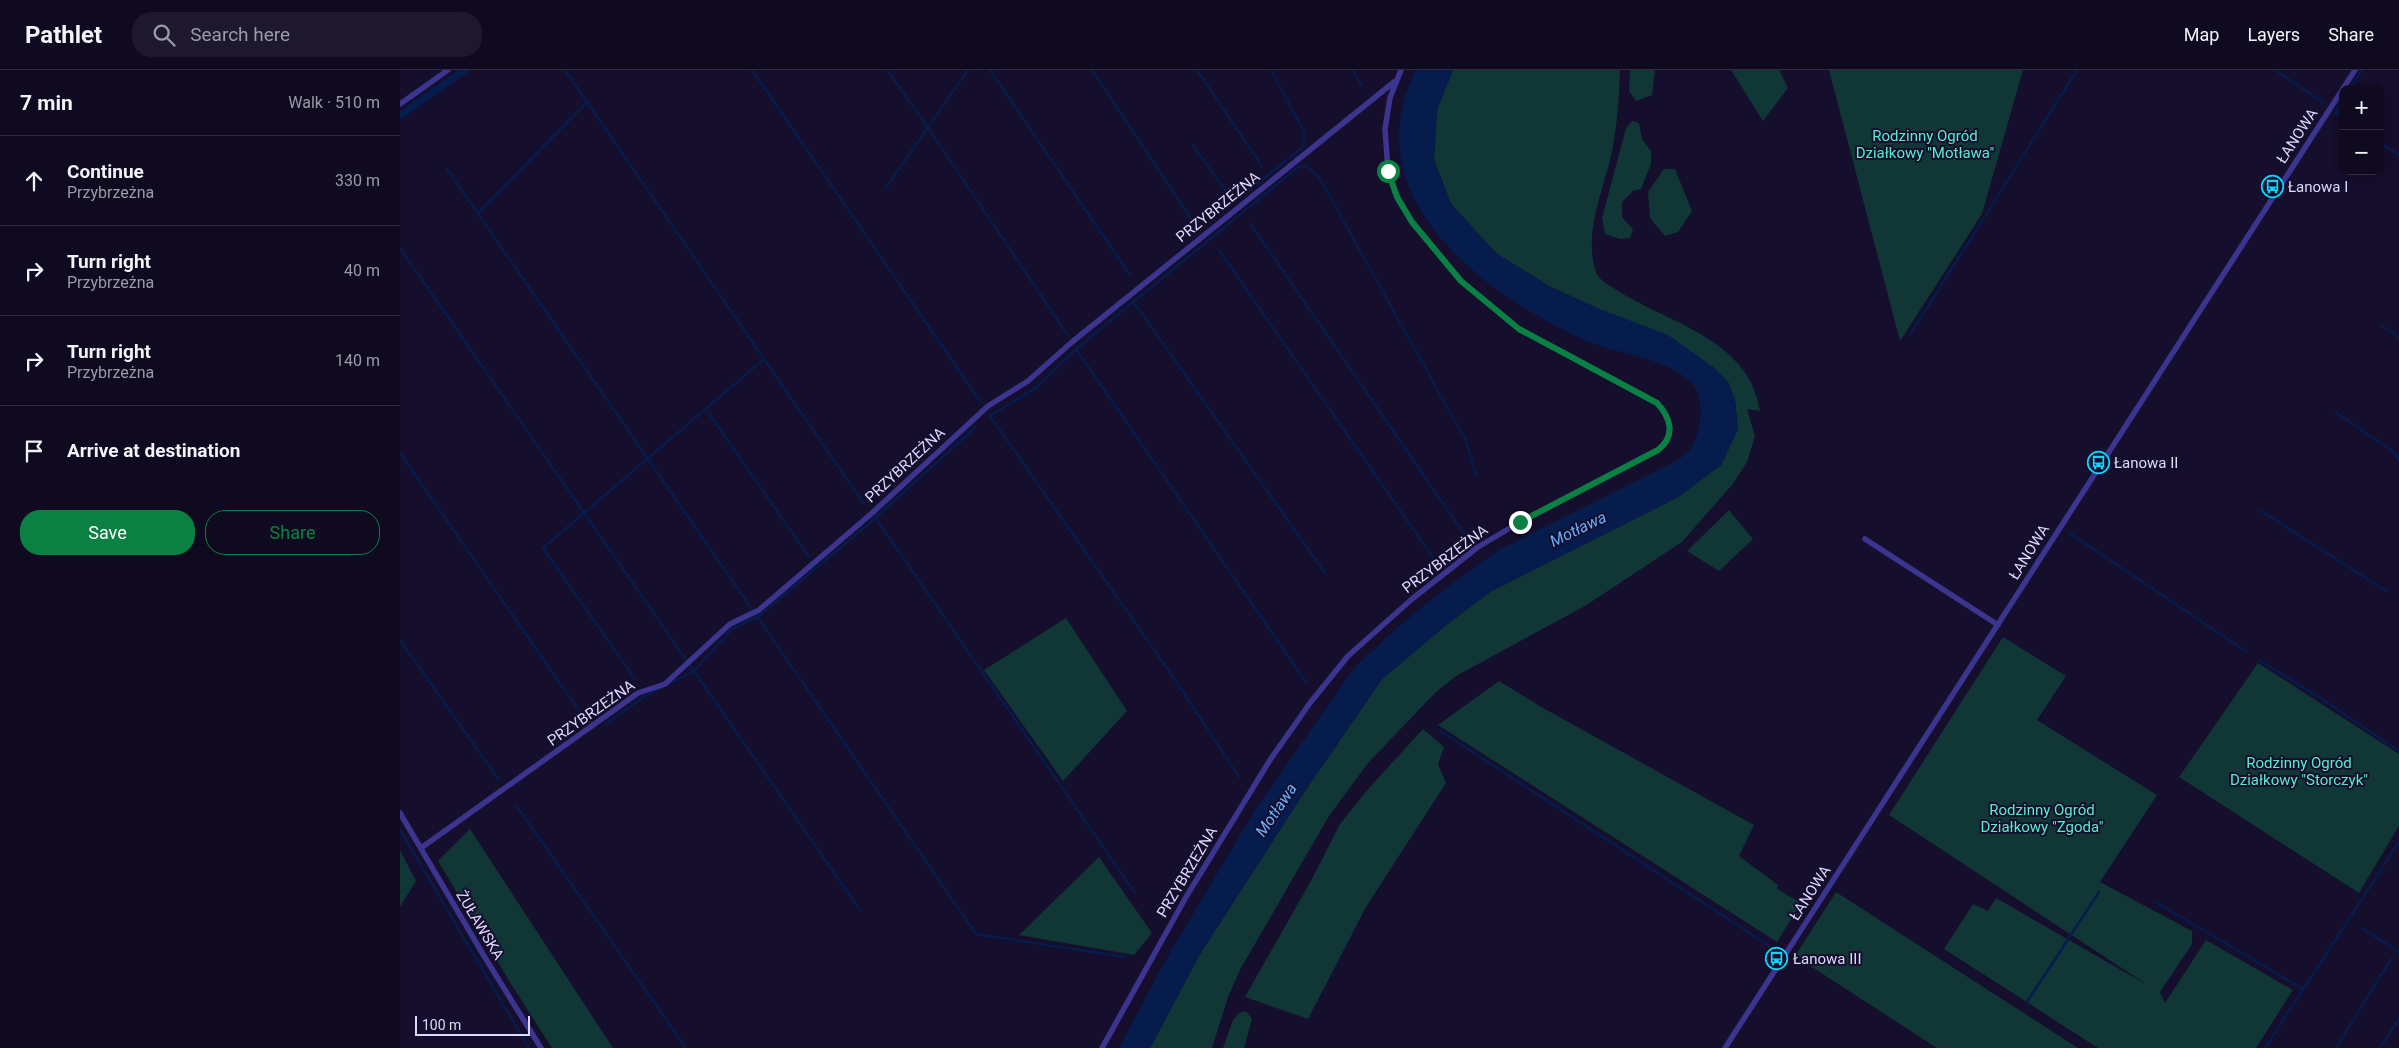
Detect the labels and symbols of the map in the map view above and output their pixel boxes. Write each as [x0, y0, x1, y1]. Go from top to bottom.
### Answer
street label: ŁANOWA [2273, 105, 2321, 167]
park label: Rodzinny Ogród Działkowy "Motława" [1856, 127, 1995, 162]
route start [1377, 160, 1400, 183]
street label: PRZYBRZEŻNA [1173, 168, 1264, 246]
bus stop icon: Łanowa I [2260, 175, 2284, 199]
place label: Łanowa I [2288, 178, 2348, 196]
street label: PRZYBRZEŻNA [861, 423, 949, 507]
bus stop icon: Łanowa II [2086, 451, 2110, 475]
place label: Łanowa II [2114, 454, 2178, 472]
water label: Motława [1547, 507, 1609, 551]
route end [1509, 511, 1532, 534]
street label: PRZYBRZEŻNA [1399, 521, 1491, 597]
street label: ŁANOWA [2005, 521, 2053, 583]
street label: PRZYBRZEŻNA [544, 676, 638, 750]
park label: Rodzinny Ogród Działkowy "Storczyk" [2230, 754, 2368, 789]
water label: Motława [1251, 780, 1301, 840]
park label: Rodzinny Ogród Działkowy "Zgoda" [1981, 801, 2104, 836]
street label: PRZYBRZEŻNA [1153, 823, 1221, 921]
street label: ŁANOWA [1786, 862, 1834, 924]
street label: ŻUŁAWSKA [452, 887, 508, 963]
bus stop icon: Łanowa III [1765, 947, 1789, 971]
place label: Łanowa III [1793, 950, 1861, 968]
scale bar [415, 1013, 530, 1036]

